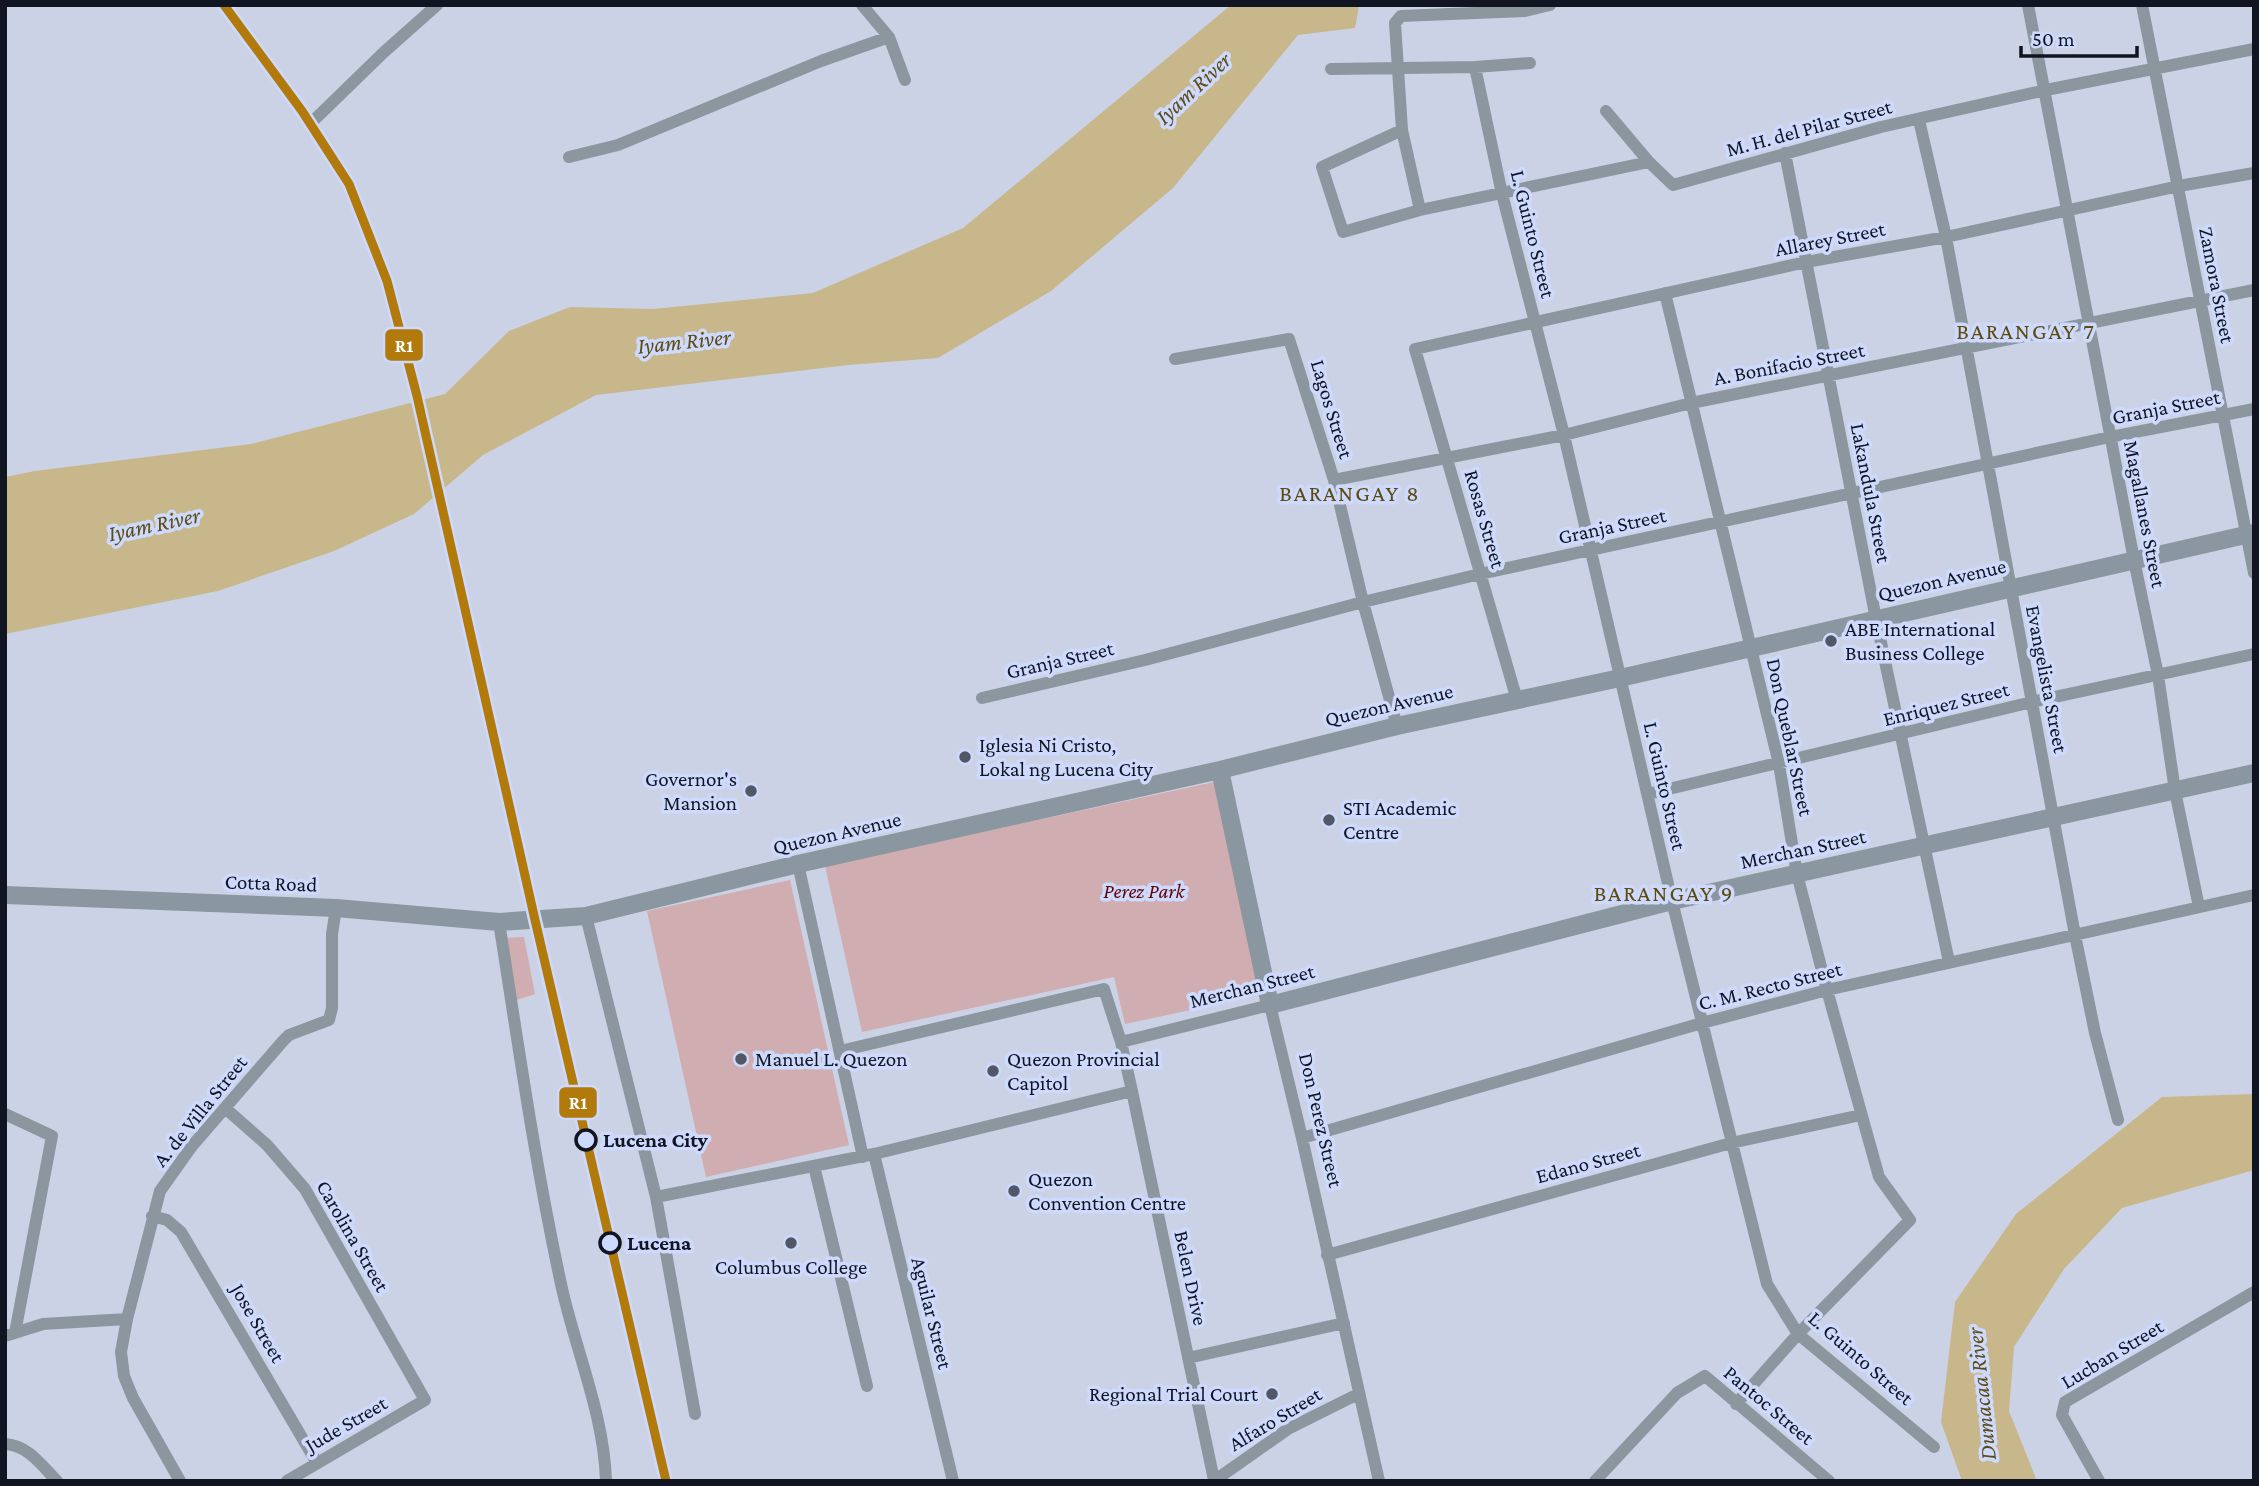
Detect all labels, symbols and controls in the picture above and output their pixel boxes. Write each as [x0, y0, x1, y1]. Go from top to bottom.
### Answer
scale bar [2021, 14, 2136, 58]
text: 50 m [2032, 27, 2075, 51]
water label: Iyam River [1150, 46, 1237, 129]
street label: M. H. del Pilar Street [1724, 94, 1895, 162]
street label: L. Guinto Street [1506, 168, 1561, 301]
street label: Allarey Street [1773, 216, 1888, 261]
street label: Zamora Street [2194, 225, 2240, 346]
district label: BARANGAY 7 [1956, 318, 2096, 344]
water label: Iyam River [636, 323, 733, 359]
line badge: R1 [384, 328, 424, 362]
text: R1 [395, 335, 413, 356]
street label: A. Bonifacio Street [1712, 337, 1867, 390]
street label: Lagos Street [1306, 357, 1359, 462]
street label: Granja Street [2110, 385, 2223, 429]
street label: Lakandula Street [1846, 421, 1896, 566]
street label: Magallanes Street [2119, 438, 2171, 591]
street label: Rosas Street [1460, 467, 1511, 572]
district label: BARANGAY 8 [1279, 480, 1421, 506]
water label: Iyam River [106, 501, 203, 546]
street label: Granja Street [1556, 503, 1669, 549]
street label: Quezon Avenue [1876, 554, 2008, 606]
street label: Evangelista Street [2021, 603, 2073, 756]
place label: ABE International Business College [1845, 617, 1995, 665]
marker: ABE International Business College [1823, 633, 1839, 649]
street label: Granja Street [1004, 636, 1117, 684]
street label: Don Queblar Street [1762, 656, 1819, 819]
street label: Enriquez Street [1881, 677, 2012, 731]
street label: Quezon Avenue [1323, 679, 1455, 731]
street label: L. Guinto Street [1639, 720, 1692, 853]
place label: Iglesia Ni Cristo, Lokal ng Lucena City [979, 733, 1153, 781]
marker: Iglesia Ni Cristo, Lokal ng Lucena City [957, 749, 973, 765]
place label: Governor's Mansion [645, 767, 737, 815]
marker: Governor's Mansion [743, 783, 759, 799]
place label: STI Academic Centre [1343, 796, 1456, 844]
street label: Quezon Avenue [771, 807, 903, 859]
marker: STI Academic Centre [1321, 812, 1337, 828]
street label: Merchan Street [1738, 824, 1869, 874]
street label: Cotta Road [224, 869, 318, 897]
park label: Perez Park [1103, 879, 1185, 903]
district label: BARANGAY 9 [1594, 880, 1734, 906]
street label: C. M. Recto Street [1696, 956, 1845, 1015]
street label: Merchan Street [1187, 959, 1318, 1013]
place label: Manuel L. Quezon [755, 1047, 908, 1071]
place label: Quezon Provincial Capitol [1007, 1047, 1160, 1095]
street label: A. de Villa Street [148, 1050, 253, 1171]
street label: Don Perez Street [1294, 1050, 1348, 1191]
marker: Manuel L. Quezon [733, 1051, 749, 1067]
marker: Quezon Provincial Capitol [985, 1063, 1001, 1079]
line badge: R1 [558, 1086, 598, 1119]
text: R1 [569, 1092, 587, 1113]
place label: Lucena City [603, 1128, 709, 1152]
marker: Lucena City [575, 1129, 597, 1151]
street label: Edano Street [1533, 1137, 1644, 1188]
place label: Quezon Convention Centre [1028, 1167, 1186, 1215]
street label: Carolina Street [311, 1176, 395, 1297]
marker: Quezon Convention Centre [1006, 1183, 1022, 1199]
street label: Belen Drive [1169, 1228, 1213, 1328]
place label: Lucena [627, 1231, 692, 1255]
marker: Lucena [599, 1232, 621, 1254]
marker: Columbus College [783, 1235, 799, 1251]
place label: Columbus College [715, 1255, 867, 1279]
street label: Aguilar Street [907, 1255, 958, 1372]
street label: Jose Street [225, 1277, 291, 1368]
street label: L. Guinto Street [1804, 1306, 1919, 1411]
street label: Lucban Street [2057, 1314, 2168, 1394]
water label: Dumacaa River [1961, 1325, 2001, 1462]
street label: Pantoc Street [1719, 1360, 1820, 1450]
street label: Alfaro Street [1224, 1381, 1327, 1456]
place label: Regional Trial Court [1089, 1382, 1259, 1406]
marker: Regional Trial Court [1264, 1386, 1280, 1402]
street label: Jude Street [299, 1390, 392, 1458]

